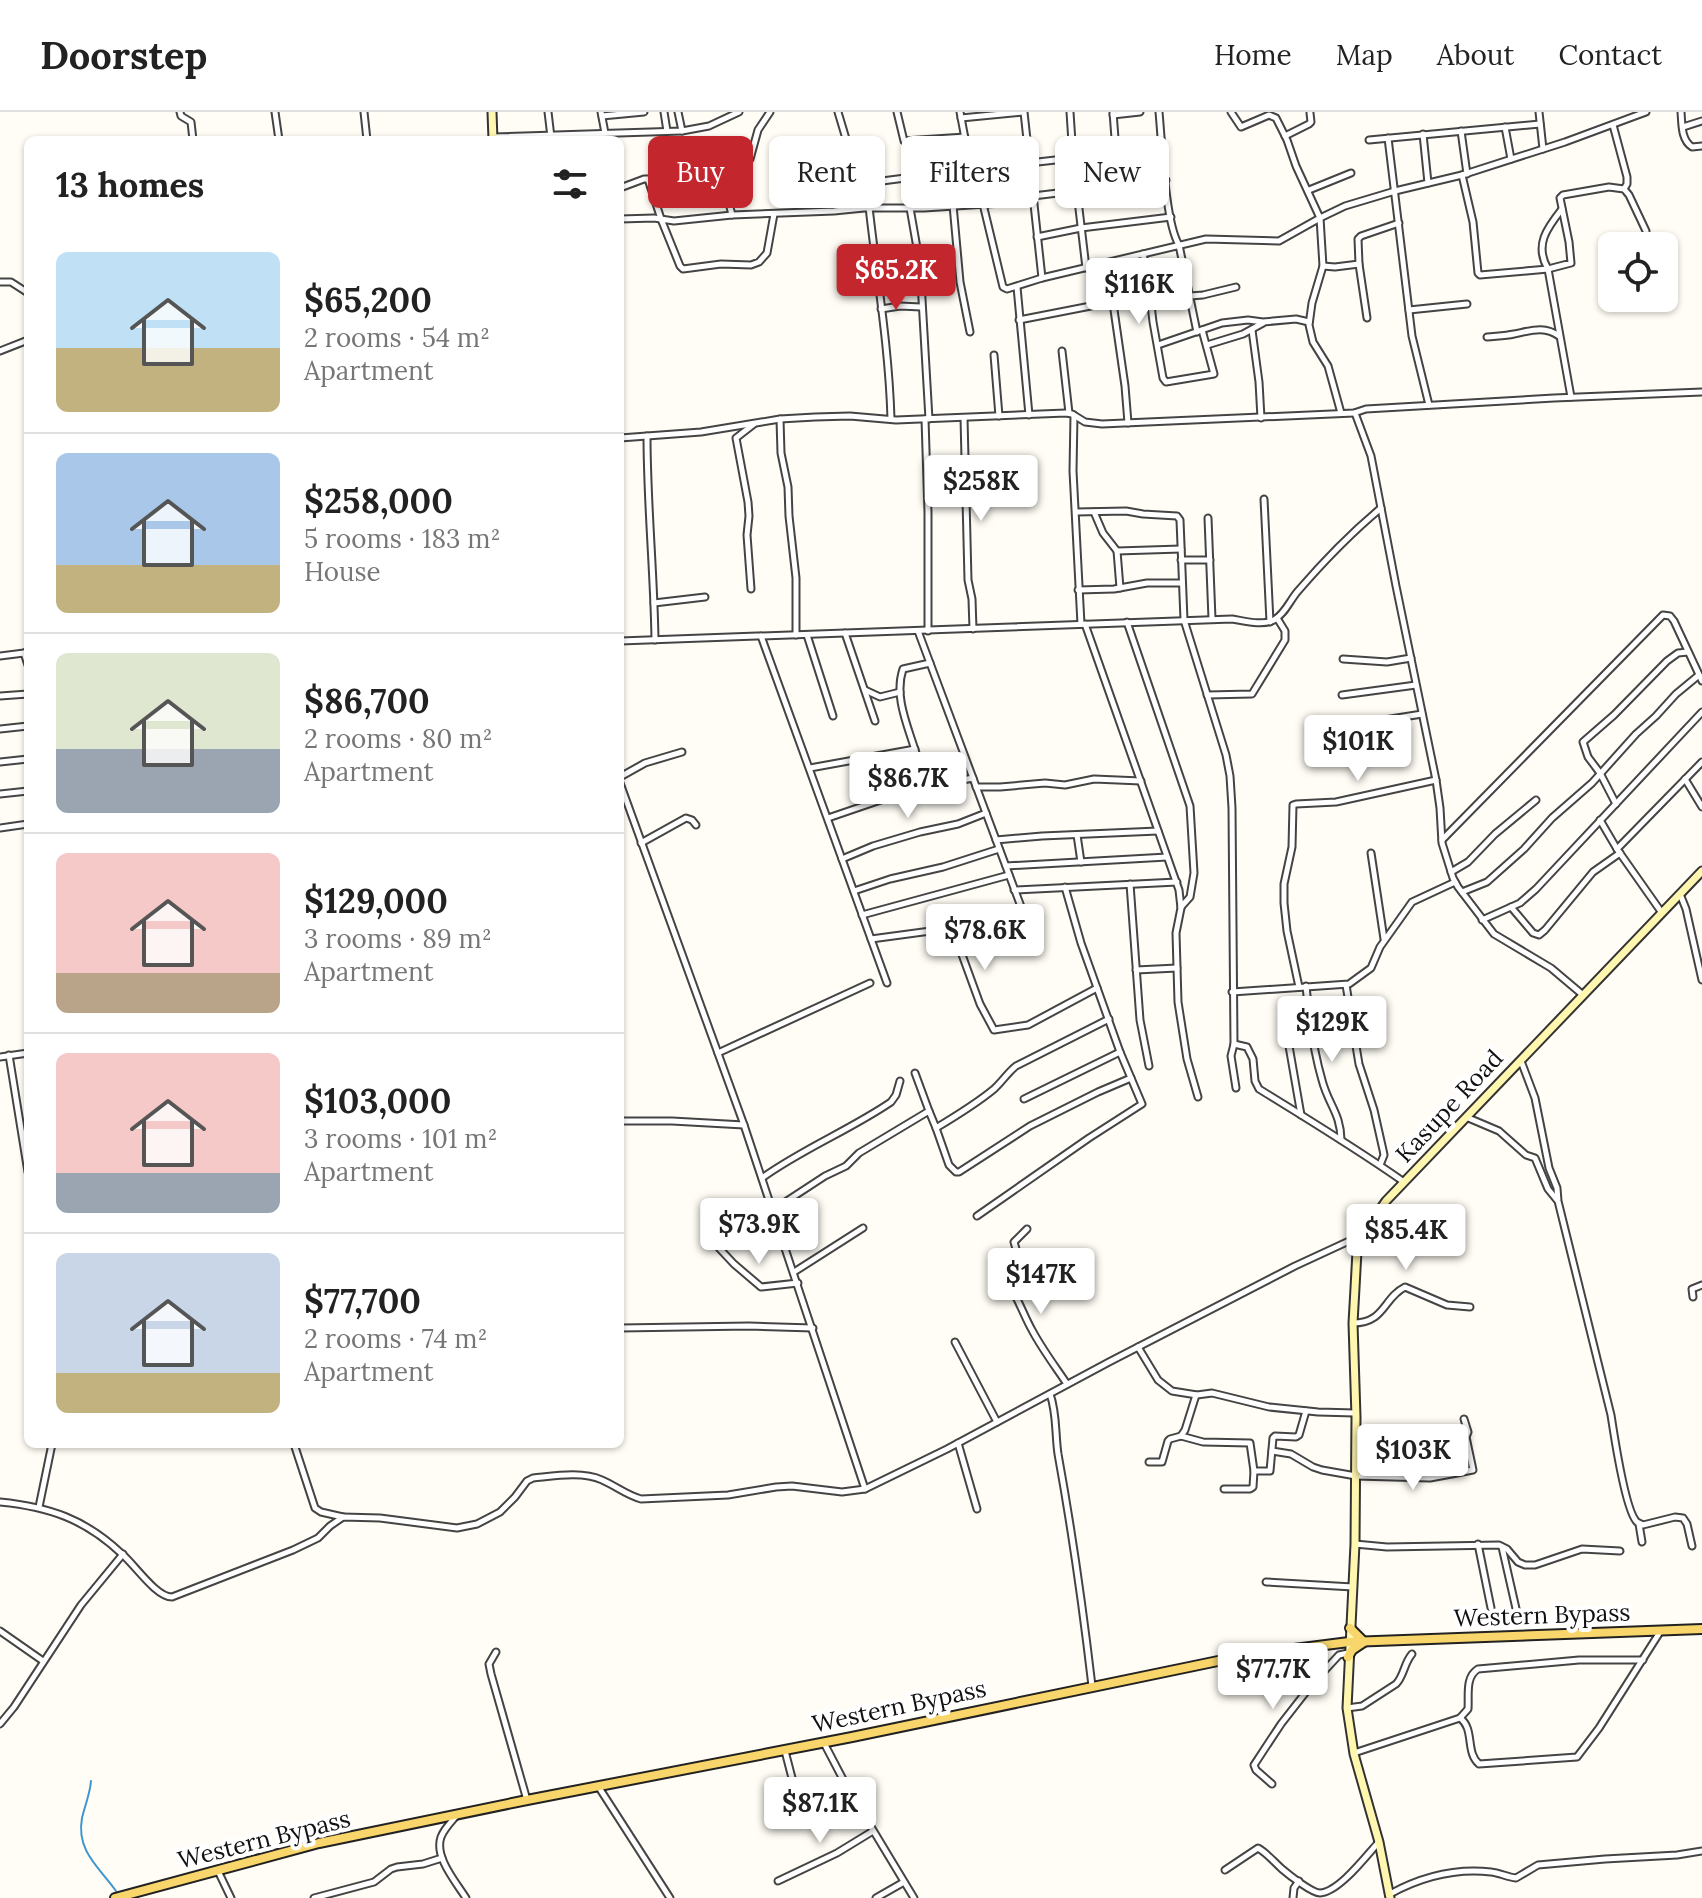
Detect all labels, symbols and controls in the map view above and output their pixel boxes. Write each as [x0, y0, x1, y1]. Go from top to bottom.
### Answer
text: Doorstep [40, 31, 207, 79]
text: Home [1214, 37, 1292, 73]
text: Map [1336, 37, 1393, 73]
text: About [1437, 37, 1514, 73]
text: Contact [1558, 37, 1662, 73]
chip: Buy [648, 136, 753, 208]
chip: Rent [769, 136, 885, 208]
chip: Filters [901, 136, 1039, 208]
chip: New [1055, 136, 1169, 208]
icon: filters [548, 162, 592, 206]
text: 13 homes [56, 163, 204, 206]
map controls [1598, 232, 1678, 312]
button: locate [1598, 232, 1678, 312]
pin: $65.2K [831, 244, 961, 312]
text: $65.2K [855, 253, 937, 286]
pin: $116K [1083, 258, 1195, 326]
text: $116K [1104, 267, 1174, 300]
text: $65,200 [304, 278, 432, 321]
icon: home [120, 284, 216, 380]
text: 2 rooms · 54 m² [304, 321, 490, 354]
text: Apartment [304, 354, 434, 387]
pin: $258K [925, 455, 1037, 523]
text: $258K [943, 464, 1019, 497]
text: $258,000 [304, 479, 453, 522]
icon: home [120, 485, 216, 581]
text: 5 rooms · 183 m² [304, 522, 501, 555]
text: House [304, 555, 381, 588]
text: $86,700 [304, 679, 430, 722]
icon: home [120, 685, 216, 781]
pin: $101K [1302, 715, 1414, 783]
text: 2 rooms · 80 m² [304, 722, 493, 755]
text: $101K [1322, 724, 1394, 757]
pin: $86.7K [843, 752, 973, 820]
text: Apartment [304, 755, 434, 788]
text: $86.7K [867, 761, 949, 794]
text: $129,000 [304, 879, 448, 922]
icon: home [120, 885, 216, 981]
pin: $78.6K [920, 904, 1050, 972]
text: $78.6K [944, 913, 1026, 946]
text: 3 rooms · 89 m² [304, 922, 492, 955]
text: Apartment [304, 955, 434, 988]
pin: $129K [1276, 996, 1388, 1064]
text: $129K [1295, 1005, 1369, 1038]
street label: Kasupe Road [1389, 1043, 1509, 1169]
text: $103,000 [304, 1079, 451, 1122]
icon: home [120, 1085, 216, 1181]
text: 3 rooms · 101 m² [304, 1122, 497, 1155]
text: Apartment [304, 1155, 434, 1188]
pin: $73.9K [694, 1198, 824, 1266]
pin: $85.4K [1341, 1204, 1471, 1272]
text: $73.9K [718, 1207, 800, 1240]
text: $85.4K [1365, 1213, 1448, 1246]
pin: $147K [985, 1248, 1097, 1316]
text: $147K [1006, 1257, 1076, 1290]
text: $77,700 [304, 1279, 421, 1322]
icon: home [120, 1285, 216, 1381]
text: 2 rooms · 74 m² [304, 1322, 488, 1355]
text: Apartment [304, 1355, 434, 1388]
pin: $103K [1357, 1424, 1469, 1492]
text: $103K [1375, 1433, 1451, 1466]
street label: Western Bypass [1453, 1596, 1631, 1634]
pin: $77.7K [1208, 1643, 1338, 1711]
text: $77.7K [1236, 1652, 1310, 1685]
street label: Western Bypass [809, 1672, 989, 1740]
pin: $87.1K [755, 1777, 885, 1845]
text: $87.1K [782, 1786, 858, 1819]
street label: Western Bypass [174, 1803, 354, 1875]

